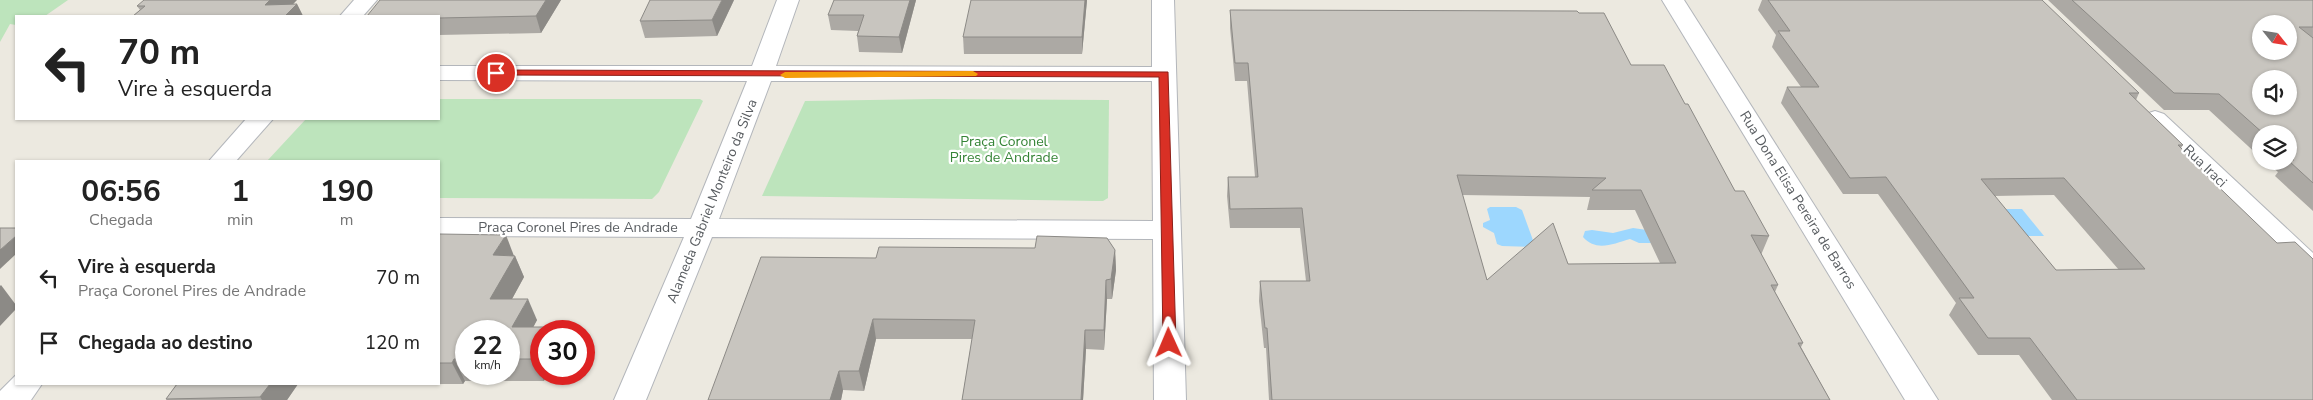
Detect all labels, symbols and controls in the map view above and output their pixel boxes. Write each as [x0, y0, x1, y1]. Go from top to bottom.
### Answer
north arrow [2252, 15, 2298, 60]
map controls [2252, 15, 2297, 170]
text: 70 m [118, 29, 200, 76]
icon: left [35, 35, 100, 100]
pin [475, 52, 517, 94]
icon: arrive [482, 59, 510, 87]
button: sound [2252, 70, 2297, 115]
text: Vire à esquerda [118, 74, 272, 104]
street label: Alameda Gabriel Monteiro da Silva [662, 96, 762, 306]
street label: Rua Dona Elisa Pereira de Barros [1735, 107, 1861, 293]
button: layers [2252, 125, 2297, 170]
park label: Praça Coronel Pires de Andrade [950, 132, 1058, 167]
street label: Rua Iraci [2179, 140, 2231, 192]
text: 06:56 [81, 171, 161, 212]
text: 1 [231, 171, 249, 212]
text: 190 [320, 171, 374, 212]
text: Chegada [89, 209, 153, 231]
text: min [227, 209, 253, 231]
text: m [340, 209, 354, 231]
street label: Praça Coronel Pires de Andrade [478, 218, 678, 237]
text: Vire à esquerda [78, 254, 216, 280]
icon: left [35, 264, 63, 292]
text: 70 m [376, 265, 420, 291]
text: Praça Coronel Pires de Andrade [78, 280, 306, 302]
position arrow [1142, 316, 1194, 368]
speed limit sign: 30 [530, 320, 595, 385]
icon: arrive [35, 329, 63, 357]
text: 22 [472, 329, 503, 363]
text: Chegada ao destino [78, 330, 253, 356]
text: 120 m [365, 330, 420, 356]
text: km/h [474, 357, 501, 373]

